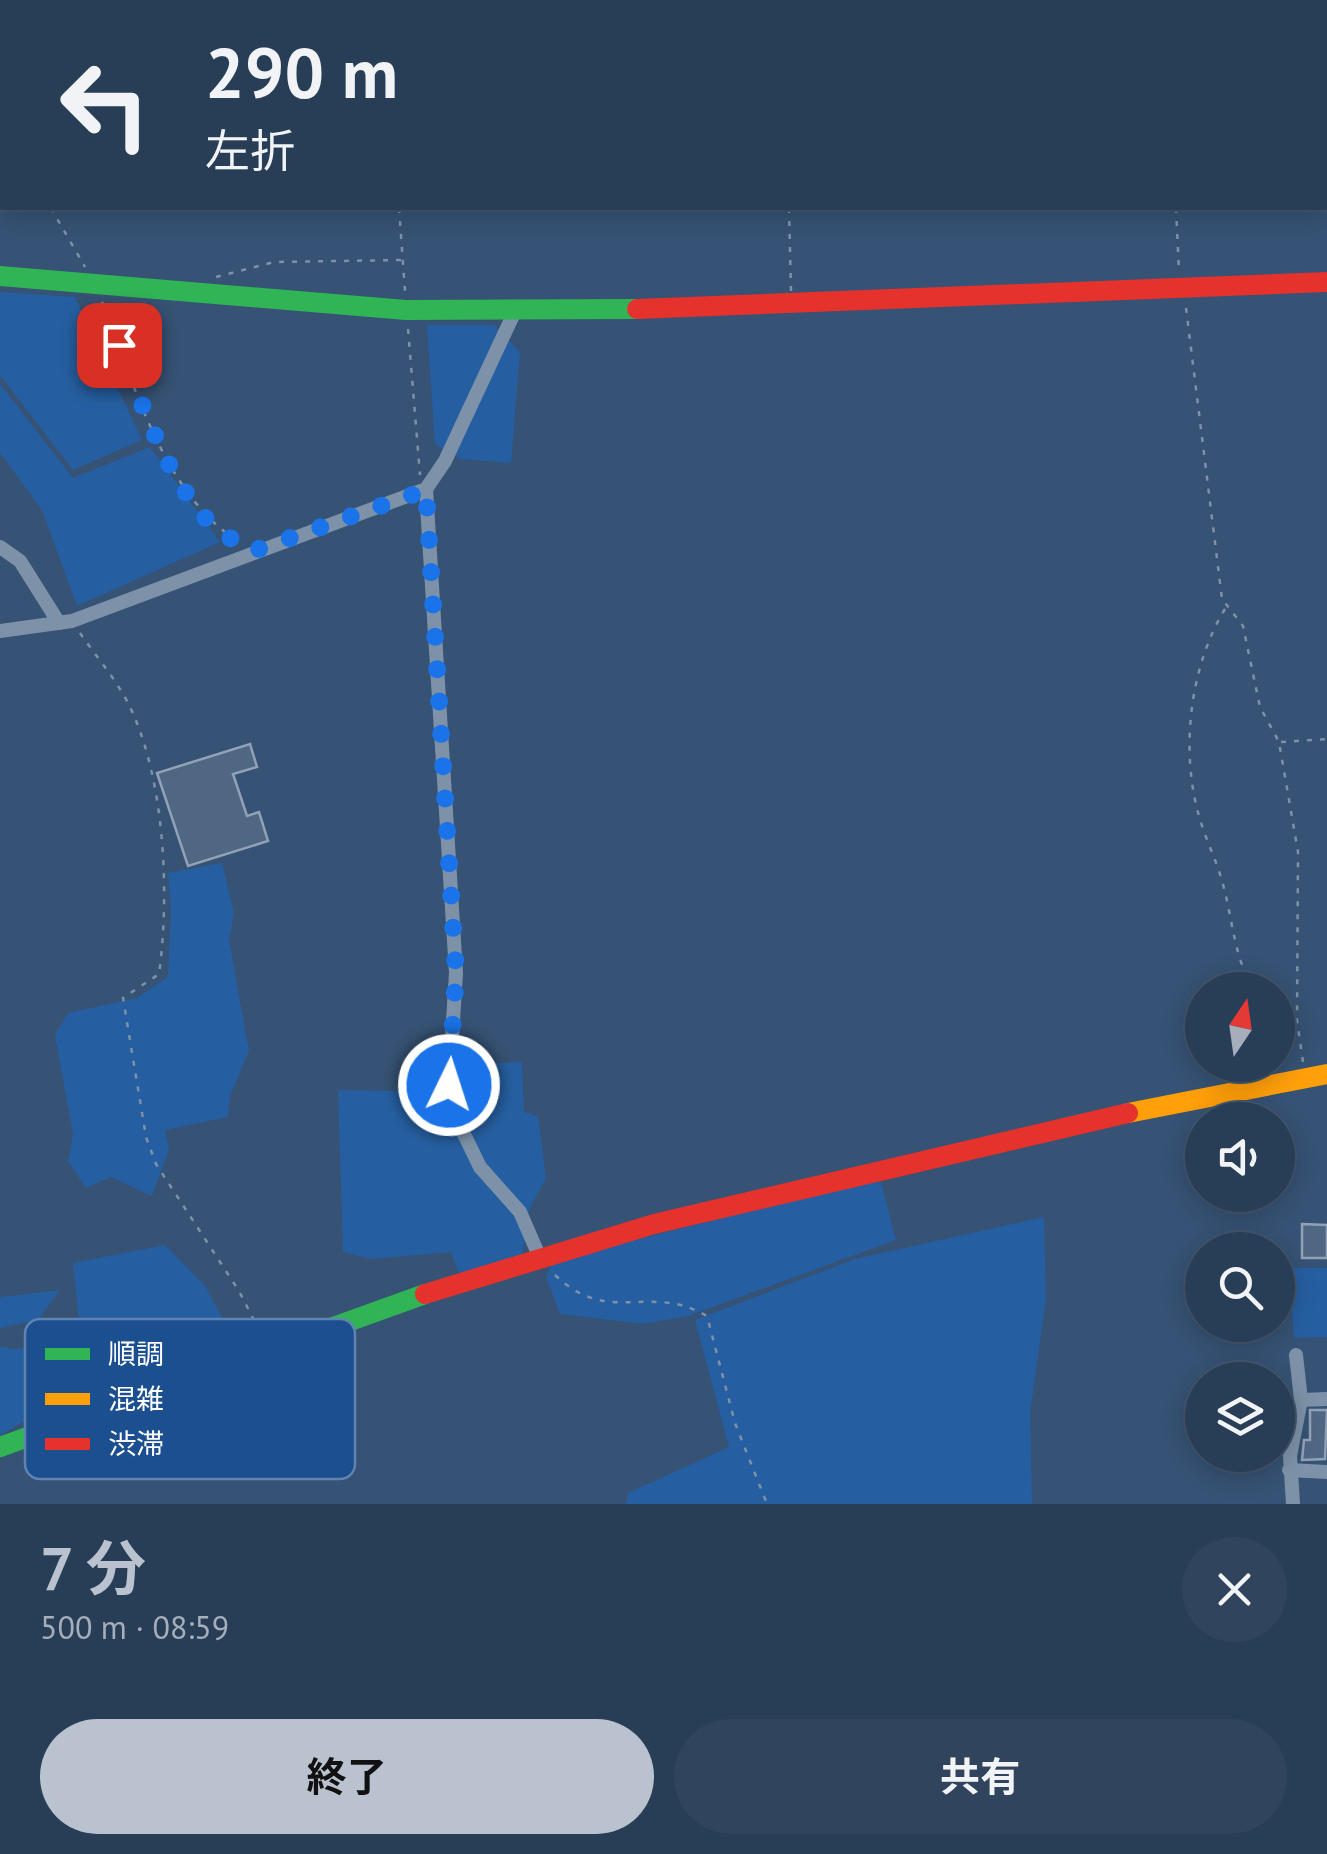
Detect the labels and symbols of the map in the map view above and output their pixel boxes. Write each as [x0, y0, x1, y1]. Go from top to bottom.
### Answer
pin [77, 303, 162, 388]
north arrow [1185, 972, 1295, 1082]
position arrow [397, 1033, 501, 1137]
legend [25, 1319, 355, 1479]
text: 順調 [108, 1335, 164, 1372]
text: 混雑 [108, 1380, 164, 1417]
text: 渋滞 [108, 1425, 164, 1462]

